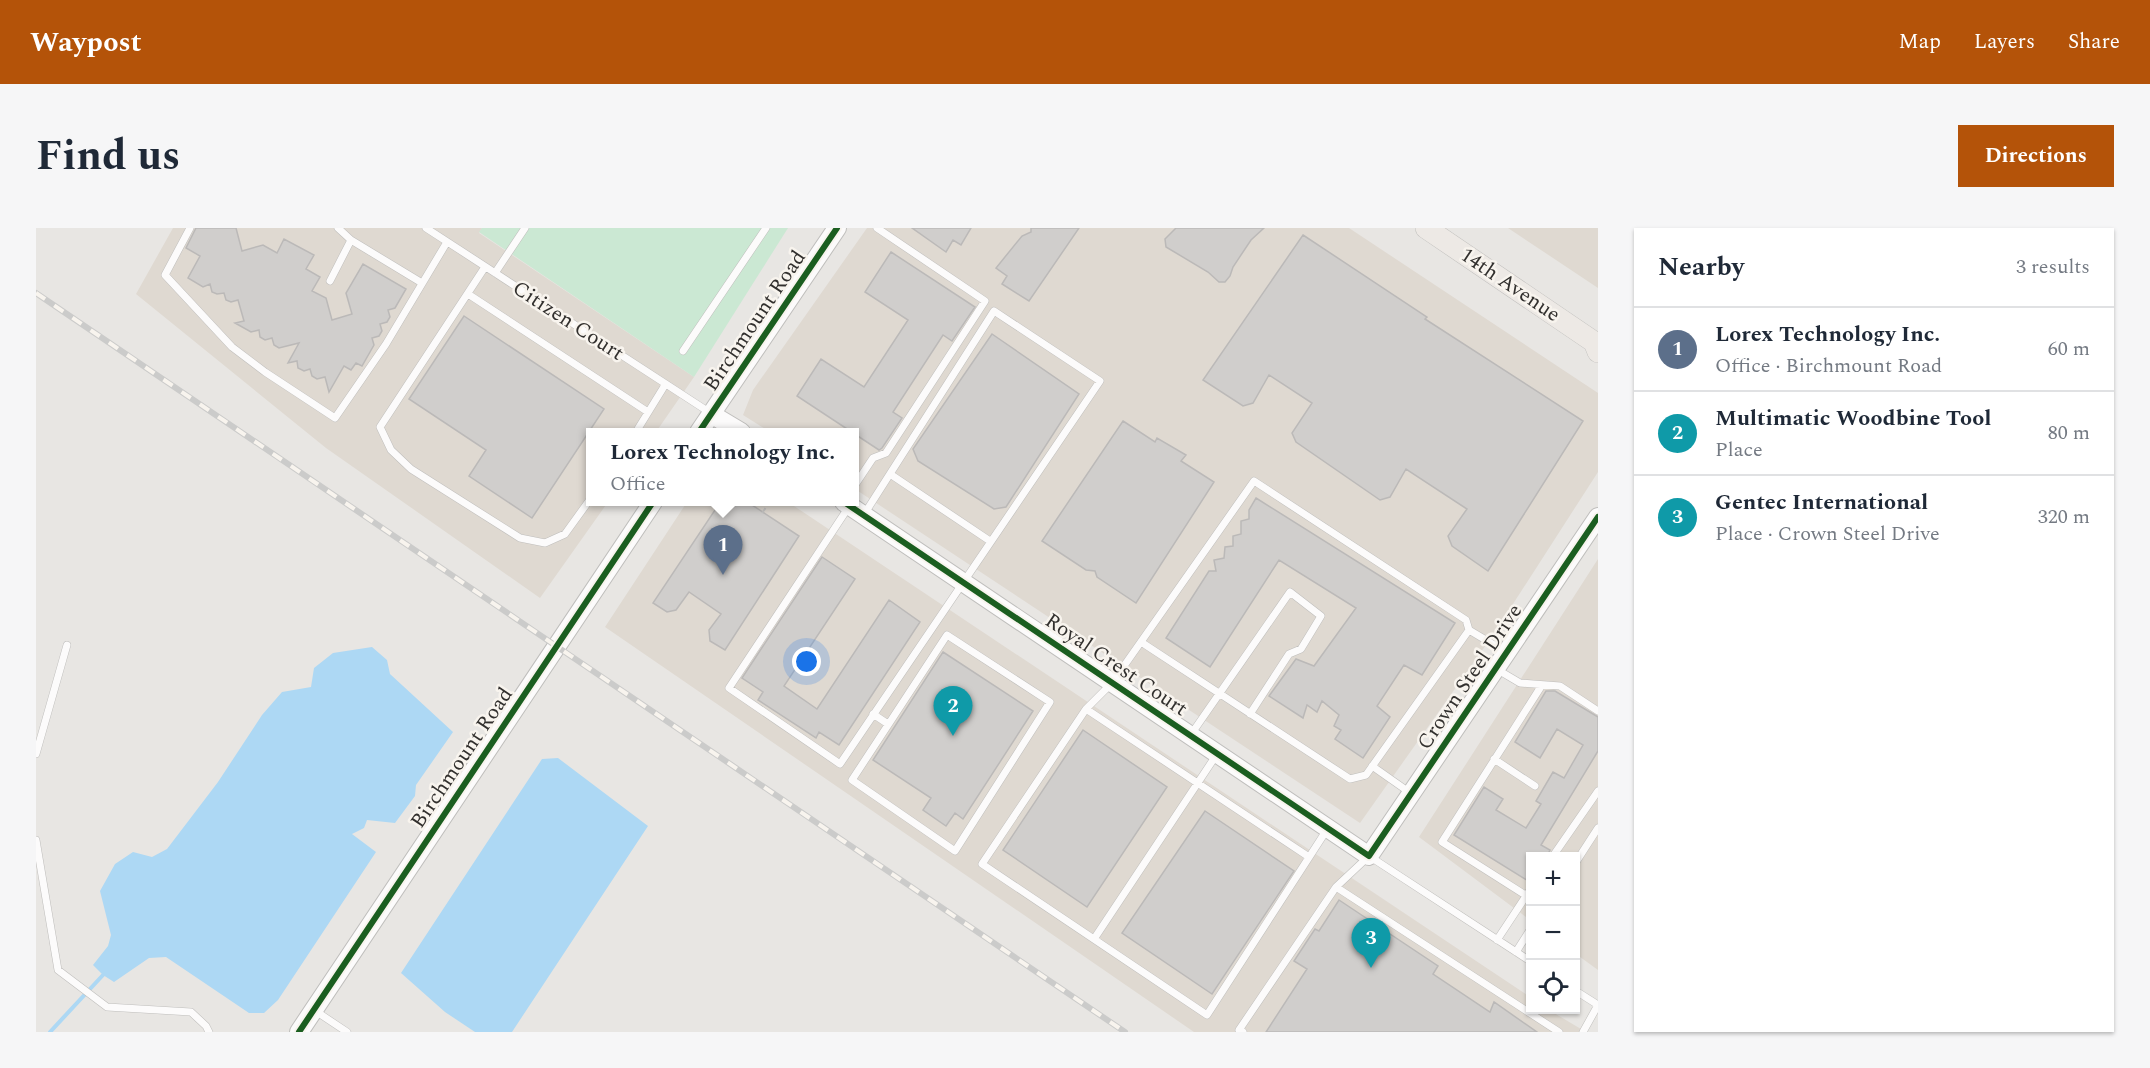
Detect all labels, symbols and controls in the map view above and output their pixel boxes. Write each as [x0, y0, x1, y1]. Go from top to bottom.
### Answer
text: Waypost [30, 21, 141, 64]
text: Map [1899, 26, 1941, 58]
text: Layers [1974, 26, 2035, 58]
text: Share [2068, 26, 2120, 58]
text: Find us [36, 125, 180, 188]
button: Directions [1958, 125, 2114, 187]
street label: 14th Avenue [1453, 240, 1567, 330]
street label: Birchmount Road [696, 244, 814, 398]
text: Nearby [1658, 247, 1744, 287]
text: 3 results [2016, 252, 2090, 282]
street label: Citizen Court [506, 273, 630, 369]
text: Lorex Technology Inc. [1715, 318, 1940, 351]
text: 1 [1672, 334, 1683, 364]
text: 60 m [2048, 334, 2090, 364]
text: Office · Birchmount Road [1715, 351, 1942, 381]
text: Multimatic Woodbine Tool [1715, 402, 1992, 435]
text: 2 [1672, 418, 1683, 448]
text: 80 m [2048, 418, 2090, 448]
popup [586, 428, 859, 506]
text: Place [1715, 435, 1763, 465]
text: Lorex Technology Inc. [610, 436, 835, 469]
text: Office [610, 469, 665, 499]
text: Gentec International [1715, 486, 1928, 519]
text: 3 [1672, 502, 1683, 532]
text: 320 m [2038, 502, 2090, 532]
text: Place · Crown Steel Drive [1715, 519, 1940, 549]
pin: 1 [704, 526, 742, 575]
street label: Crown Steel Drive [1409, 598, 1531, 756]
street label: Royal Crest Court [1038, 605, 1194, 725]
your location [792, 647, 821, 676]
street label: Birchmount Road [403, 681, 521, 835]
pin: 2 [934, 686, 972, 736]
map controls [1526, 852, 1580, 1014]
button: + [1526, 852, 1580, 906]
button: − [1526, 906, 1580, 960]
pin: 3 [1352, 918, 1390, 968]
button: locate [1526, 960, 1580, 1014]

